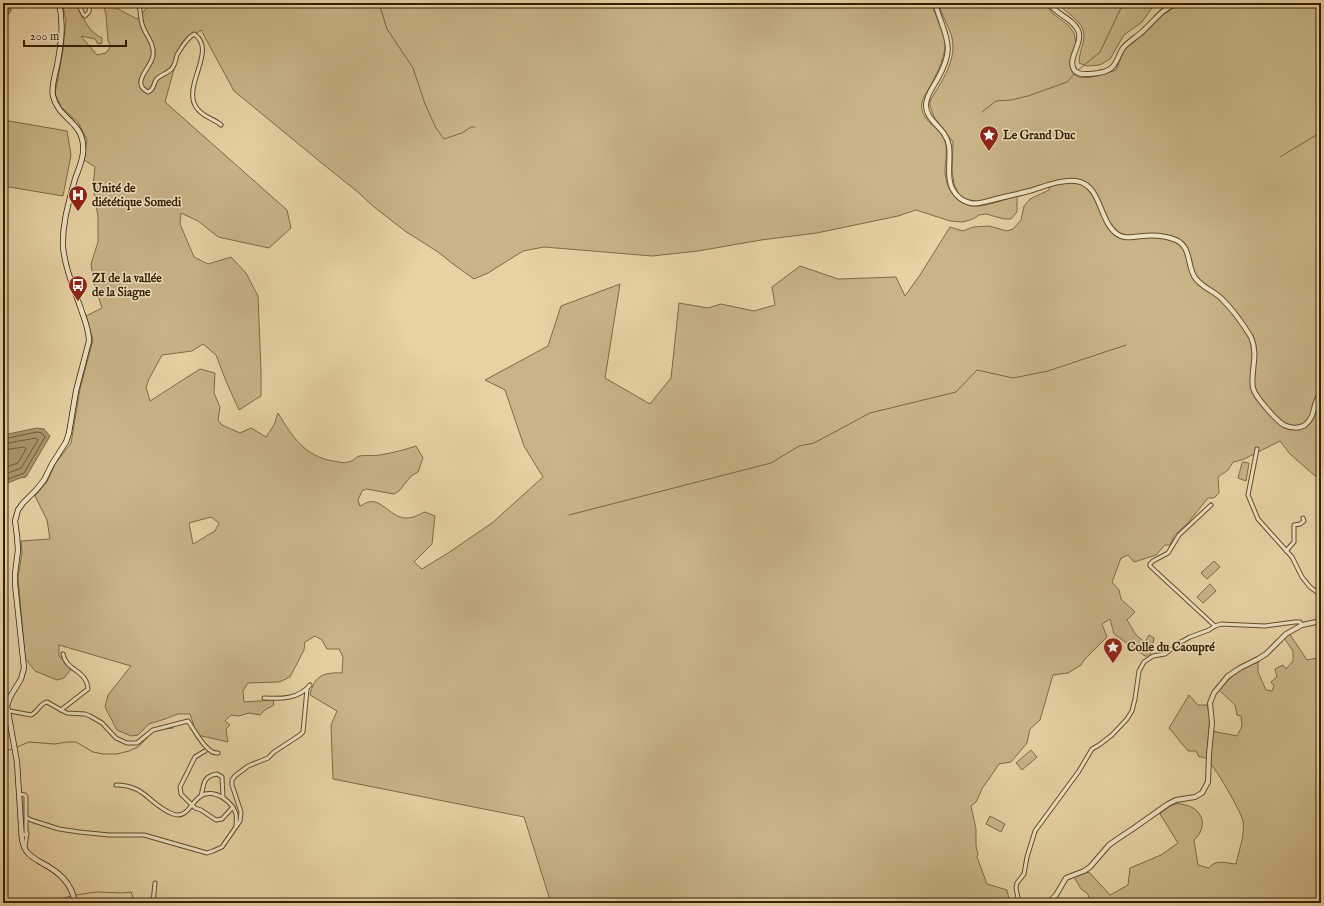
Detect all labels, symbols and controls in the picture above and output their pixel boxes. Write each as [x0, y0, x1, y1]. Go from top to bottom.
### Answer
scale bar [24, 22, 126, 48]
text: 200 m [30, 29, 59, 44]
place icon: Le Grand Duc [978, 124, 1000, 152]
place label: Le Grand Duc [1002, 128, 1076, 143]
place label: Unité de diététique Somedi [91, 181, 182, 211]
hospital icon: Unité de diététique Somedi [67, 184, 89, 212]
place label: ZI de la vallée de la Siagne [92, 271, 162, 301]
bus stop icon: ZI de la vallée de la Siagne [67, 274, 89, 302]
place icon: Colle du Caoupré [1102, 636, 1124, 664]
place label: Colle du Caoupré [1127, 640, 1215, 656]

